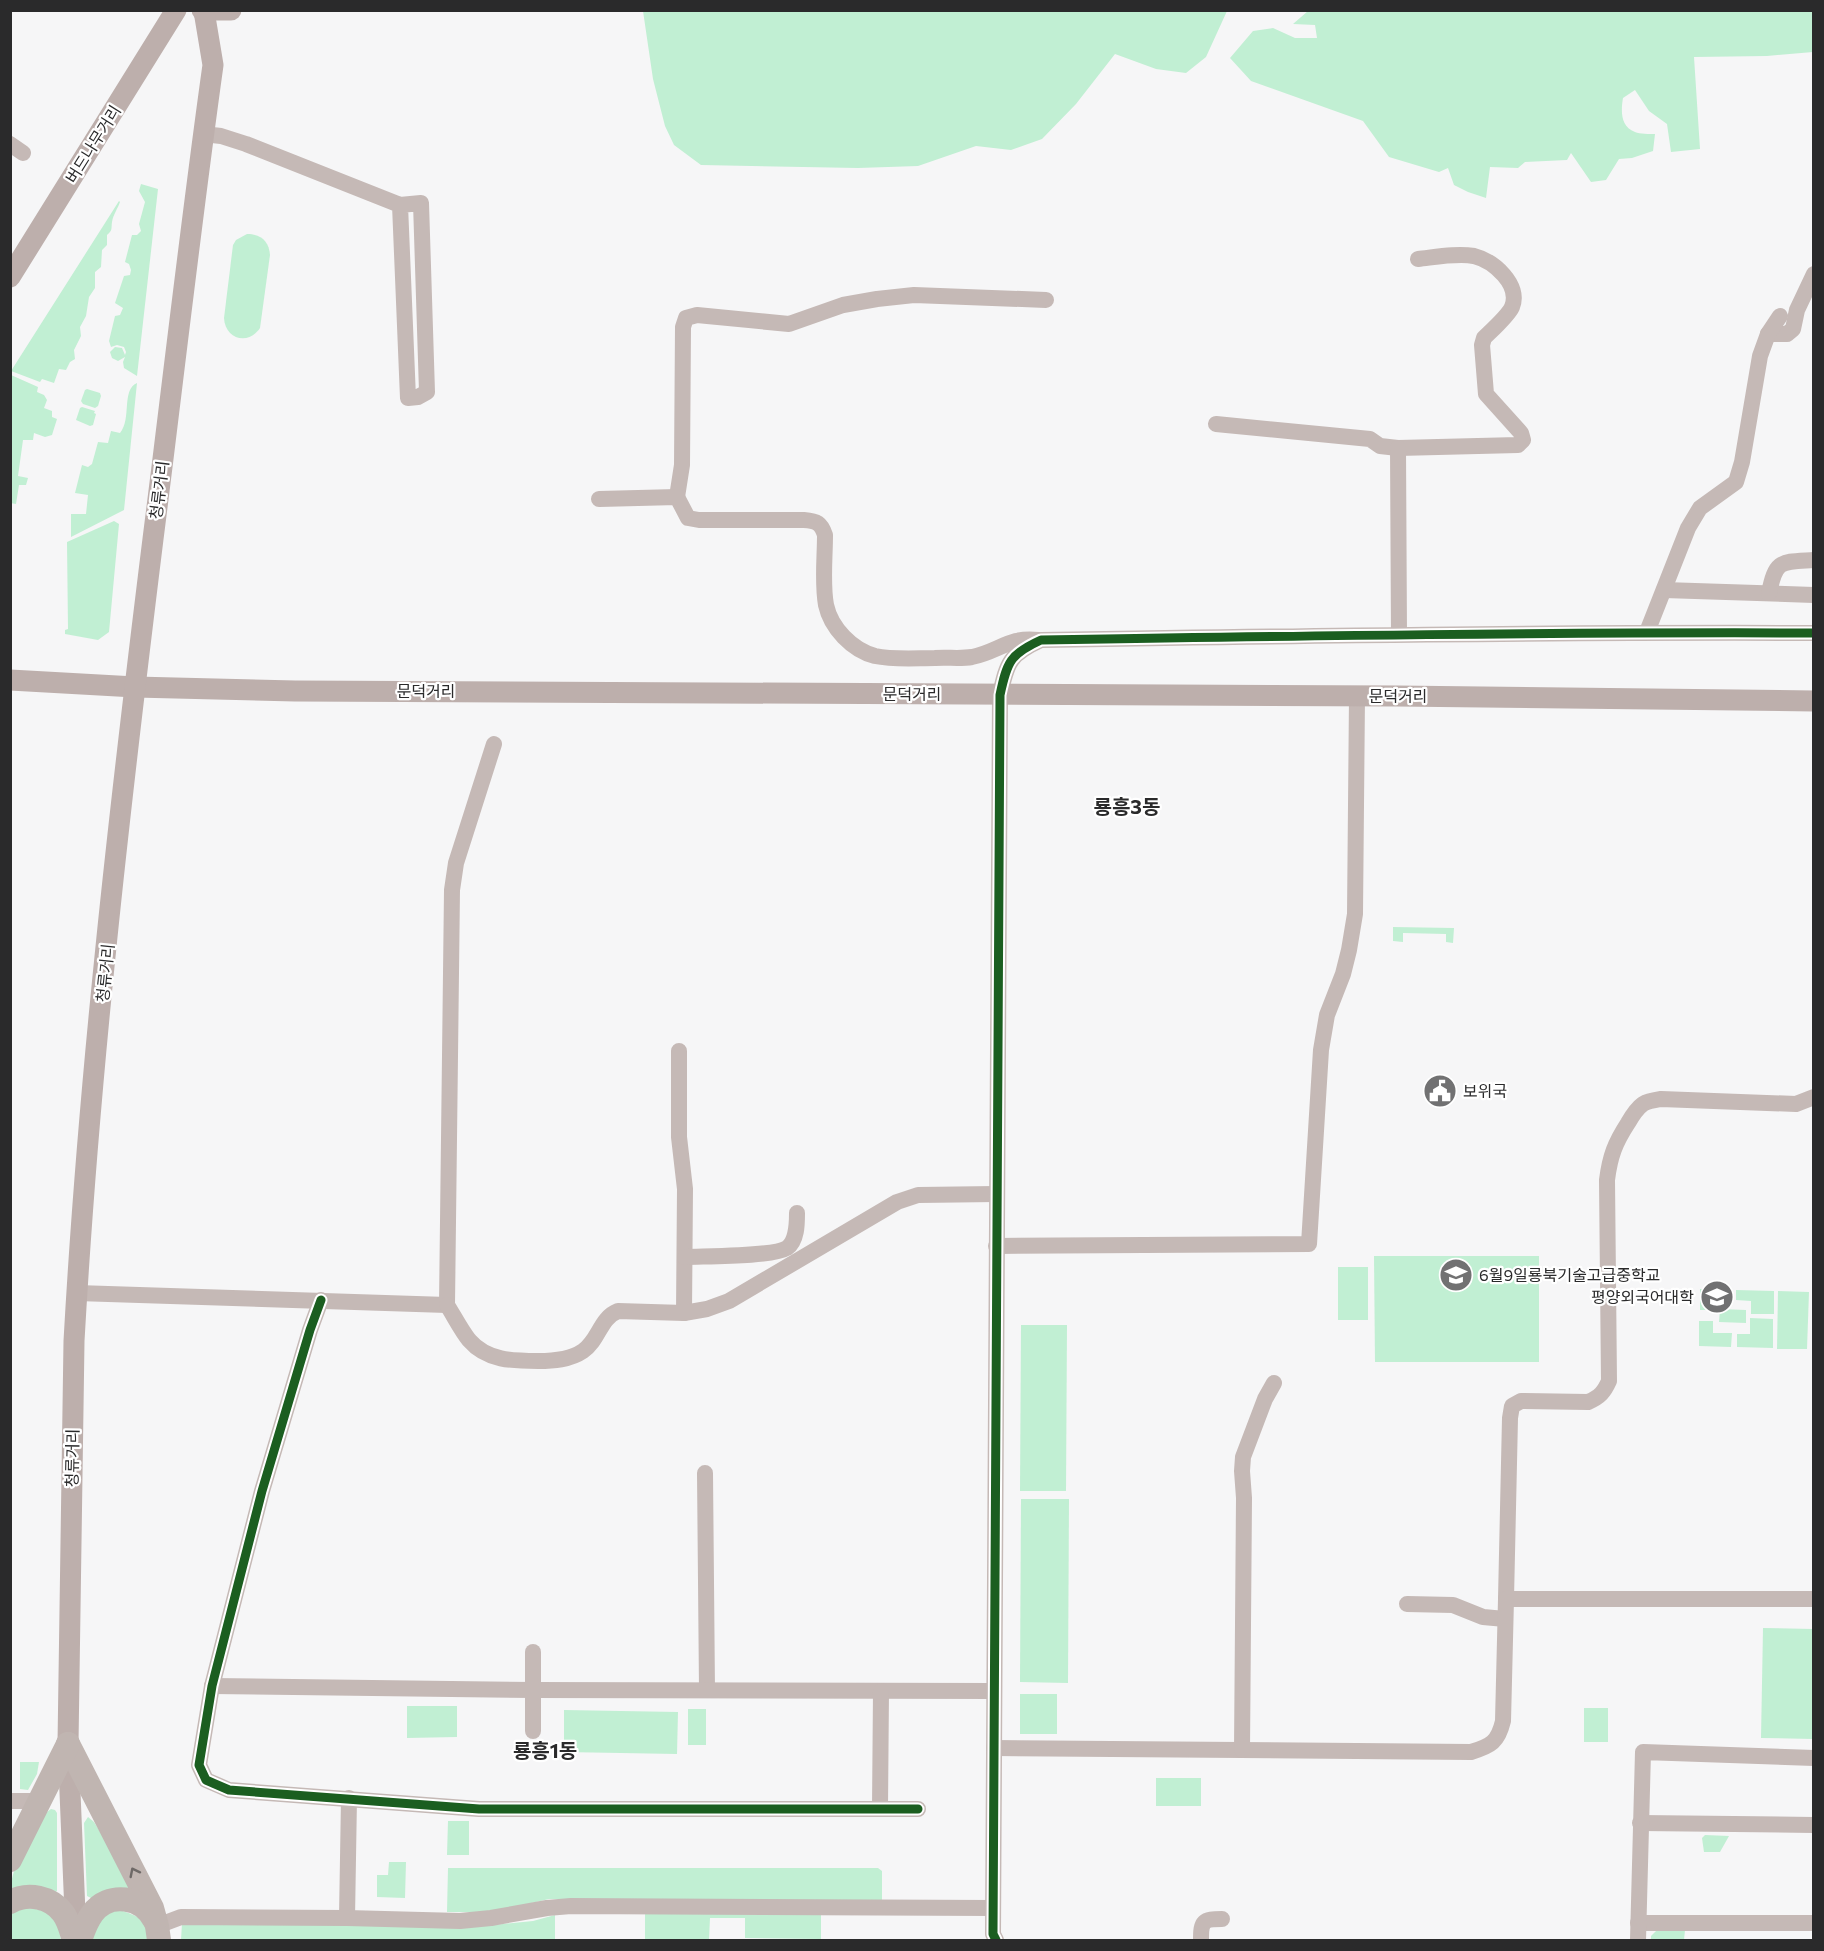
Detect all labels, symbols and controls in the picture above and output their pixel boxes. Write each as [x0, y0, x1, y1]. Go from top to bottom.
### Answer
street label: 버드나무거리 [61, 101, 124, 186]
street label: 청류거리 [145, 460, 172, 520]
street label: 문덕거리 [397, 681, 455, 700]
street label: 문덕거리 [883, 684, 941, 703]
street label: 문덕거리 [1369, 686, 1427, 705]
district label: 룡흥3동 [1094, 794, 1160, 818]
street label: 청류거리 [92, 943, 117, 1003]
public building icon: 보위국 [1422, 1073, 1458, 1109]
place label: 보위국 [1463, 1081, 1507, 1100]
school or university icon: 6월9일룡북기술고급중학교 [1438, 1257, 1474, 1293]
place label: 6월9일룡북기술고급중학교 [1479, 1265, 1660, 1284]
school or university icon: 평양외국어대학 [1699, 1279, 1735, 1315]
place label: 평양외국어대학 [1591, 1287, 1694, 1306]
street label: 청류거리 [61, 1428, 82, 1488]
district label: 룡흥1동 [513, 1738, 577, 1762]
one-way arrow [130, 1867, 142, 1878]

